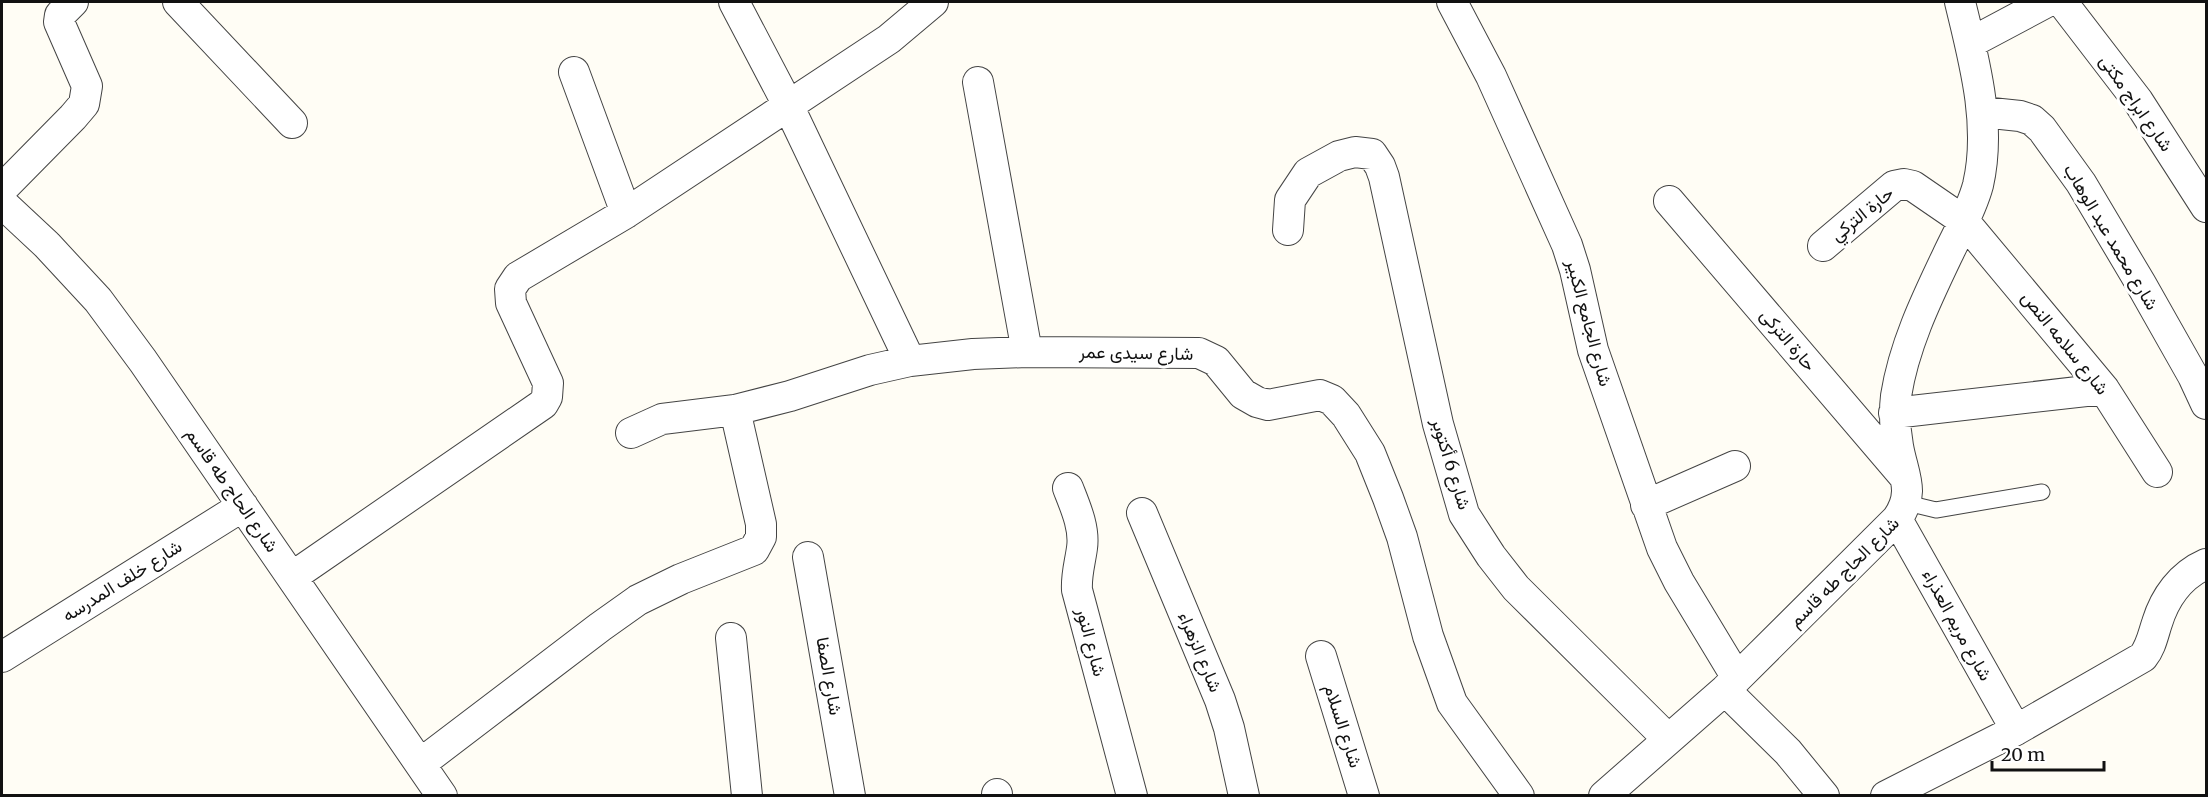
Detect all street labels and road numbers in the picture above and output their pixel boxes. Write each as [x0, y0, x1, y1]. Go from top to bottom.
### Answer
street label: شارع ابراج مكتى [2094, 50, 2178, 156]
street label: شارع محمد عبد الوهاب [2058, 160, 2164, 314]
street label: حارة التركي [1825, 181, 1901, 249]
street label: شارع الجامع الكبير [1560, 256, 1617, 389]
street label: شارع سلامه النص [2016, 286, 2114, 400]
street label: حارة التركى [1755, 304, 1821, 376]
street label: شارع سيدى عمر [1078, 340, 1193, 366]
street label: شارع 6 أكتوبر [1425, 414, 1476, 513]
street label: شارع الحاج طه قاسم [180, 423, 284, 557]
street label: شارع الحاج طه قاسم [1784, 512, 1904, 632]
street label: شارع خلف المدرسه [58, 535, 186, 627]
street label: شارع مريم العذراء [1916, 565, 1998, 685]
street label: شارع النور [1070, 604, 1112, 679]
street label: شارع الزهراء [1172, 608, 1228, 696]
street label: شارع الصفا [810, 635, 848, 717]
street label: شارع السلام [1318, 681, 1368, 771]

